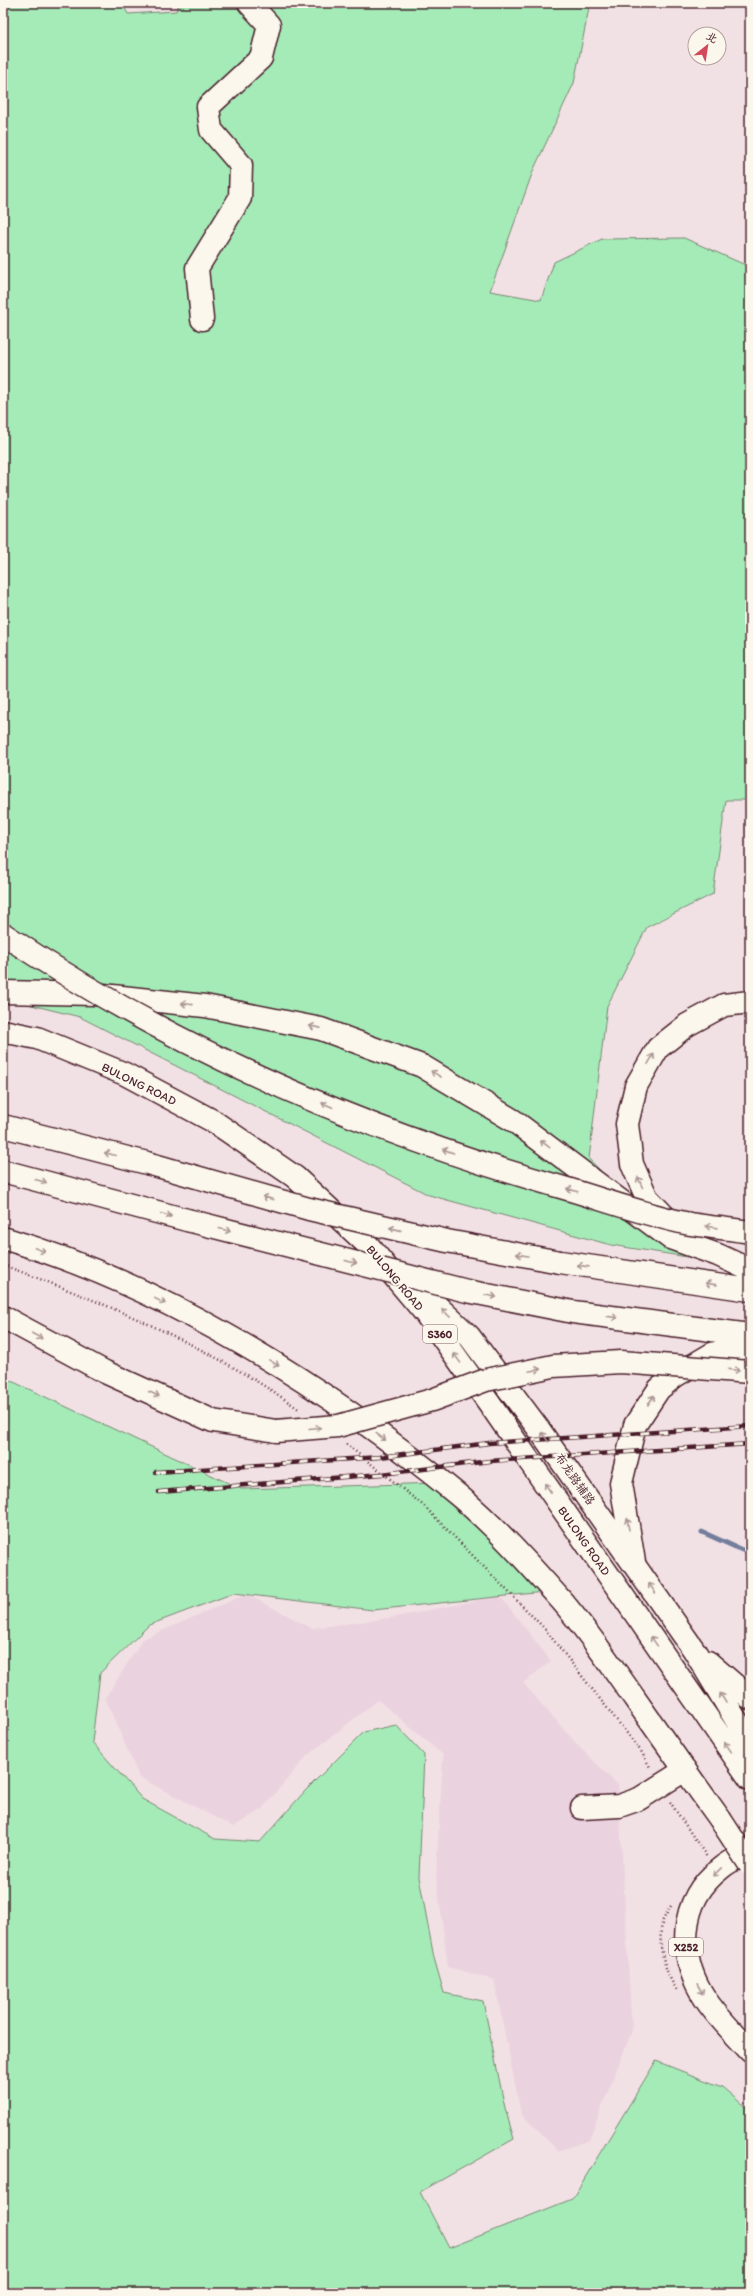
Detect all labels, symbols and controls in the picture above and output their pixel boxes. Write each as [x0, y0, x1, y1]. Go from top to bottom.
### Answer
north arrow [687, 26, 727, 66]
text: 北 [704, 29, 720, 46]
one-way arrow [181, 1000, 194, 1008]
one-way arrow [308, 1023, 321, 1031]
one-way arrow [648, 1053, 656, 1065]
street label: BULONG ROAD [99, 1060, 179, 1108]
one-way arrow [430, 1069, 442, 1077]
one-way arrow [321, 1101, 333, 1108]
one-way arrow [539, 1140, 550, 1148]
one-way arrow [442, 1147, 455, 1154]
one-way arrow [103, 1149, 116, 1157]
one-way arrow [635, 1176, 643, 1188]
one-way arrow [34, 1178, 47, 1185]
one-way arrow [566, 1186, 579, 1193]
one-way arrow [262, 1194, 275, 1201]
one-way arrow [159, 1212, 172, 1219]
one-way arrow [705, 1223, 718, 1230]
one-way arrow [388, 1225, 401, 1233]
one-way arrow [218, 1227, 231, 1234]
street label: BULONG ROAD [364, 1242, 427, 1314]
one-way arrow [34, 1247, 46, 1255]
one-way arrow [516, 1251, 529, 1259]
one-way arrow [344, 1259, 357, 1267]
one-way arrow [577, 1262, 590, 1270]
one-way arrow [705, 1280, 718, 1288]
one-way arrow [484, 1292, 497, 1300]
one-way arrow [153, 1297, 165, 1305]
one-way arrow [441, 1308, 451, 1318]
one-way arrow [605, 1313, 618, 1321]
road number: S360 [423, 1325, 457, 1343]
one-way arrow [31, 1332, 43, 1340]
one-way arrow [453, 1353, 461, 1364]
one-way arrow [268, 1360, 280, 1368]
one-way arrow [528, 1366, 541, 1374]
one-way arrow [727, 1366, 740, 1374]
one-way arrow [147, 1391, 159, 1398]
one-way arrow [647, 1395, 656, 1406]
one-way arrow [308, 1425, 321, 1432]
one-way arrow [540, 1431, 549, 1442]
one-way arrow [375, 1433, 386, 1441]
street label: 布龙路辅路 [552, 1450, 598, 1508]
one-way arrow [544, 1483, 552, 1494]
street label: BULONG ROAD [555, 1504, 613, 1578]
one-way arrow [624, 1517, 632, 1530]
one-way arrow [648, 1583, 656, 1594]
one-way arrow [650, 1635, 658, 1646]
one-way arrow [718, 1692, 726, 1704]
one-way arrow [724, 1742, 732, 1753]
one-way arrow [712, 1867, 722, 1877]
road number: X252 [669, 1938, 703, 1956]
one-way arrow [697, 1983, 704, 1995]

